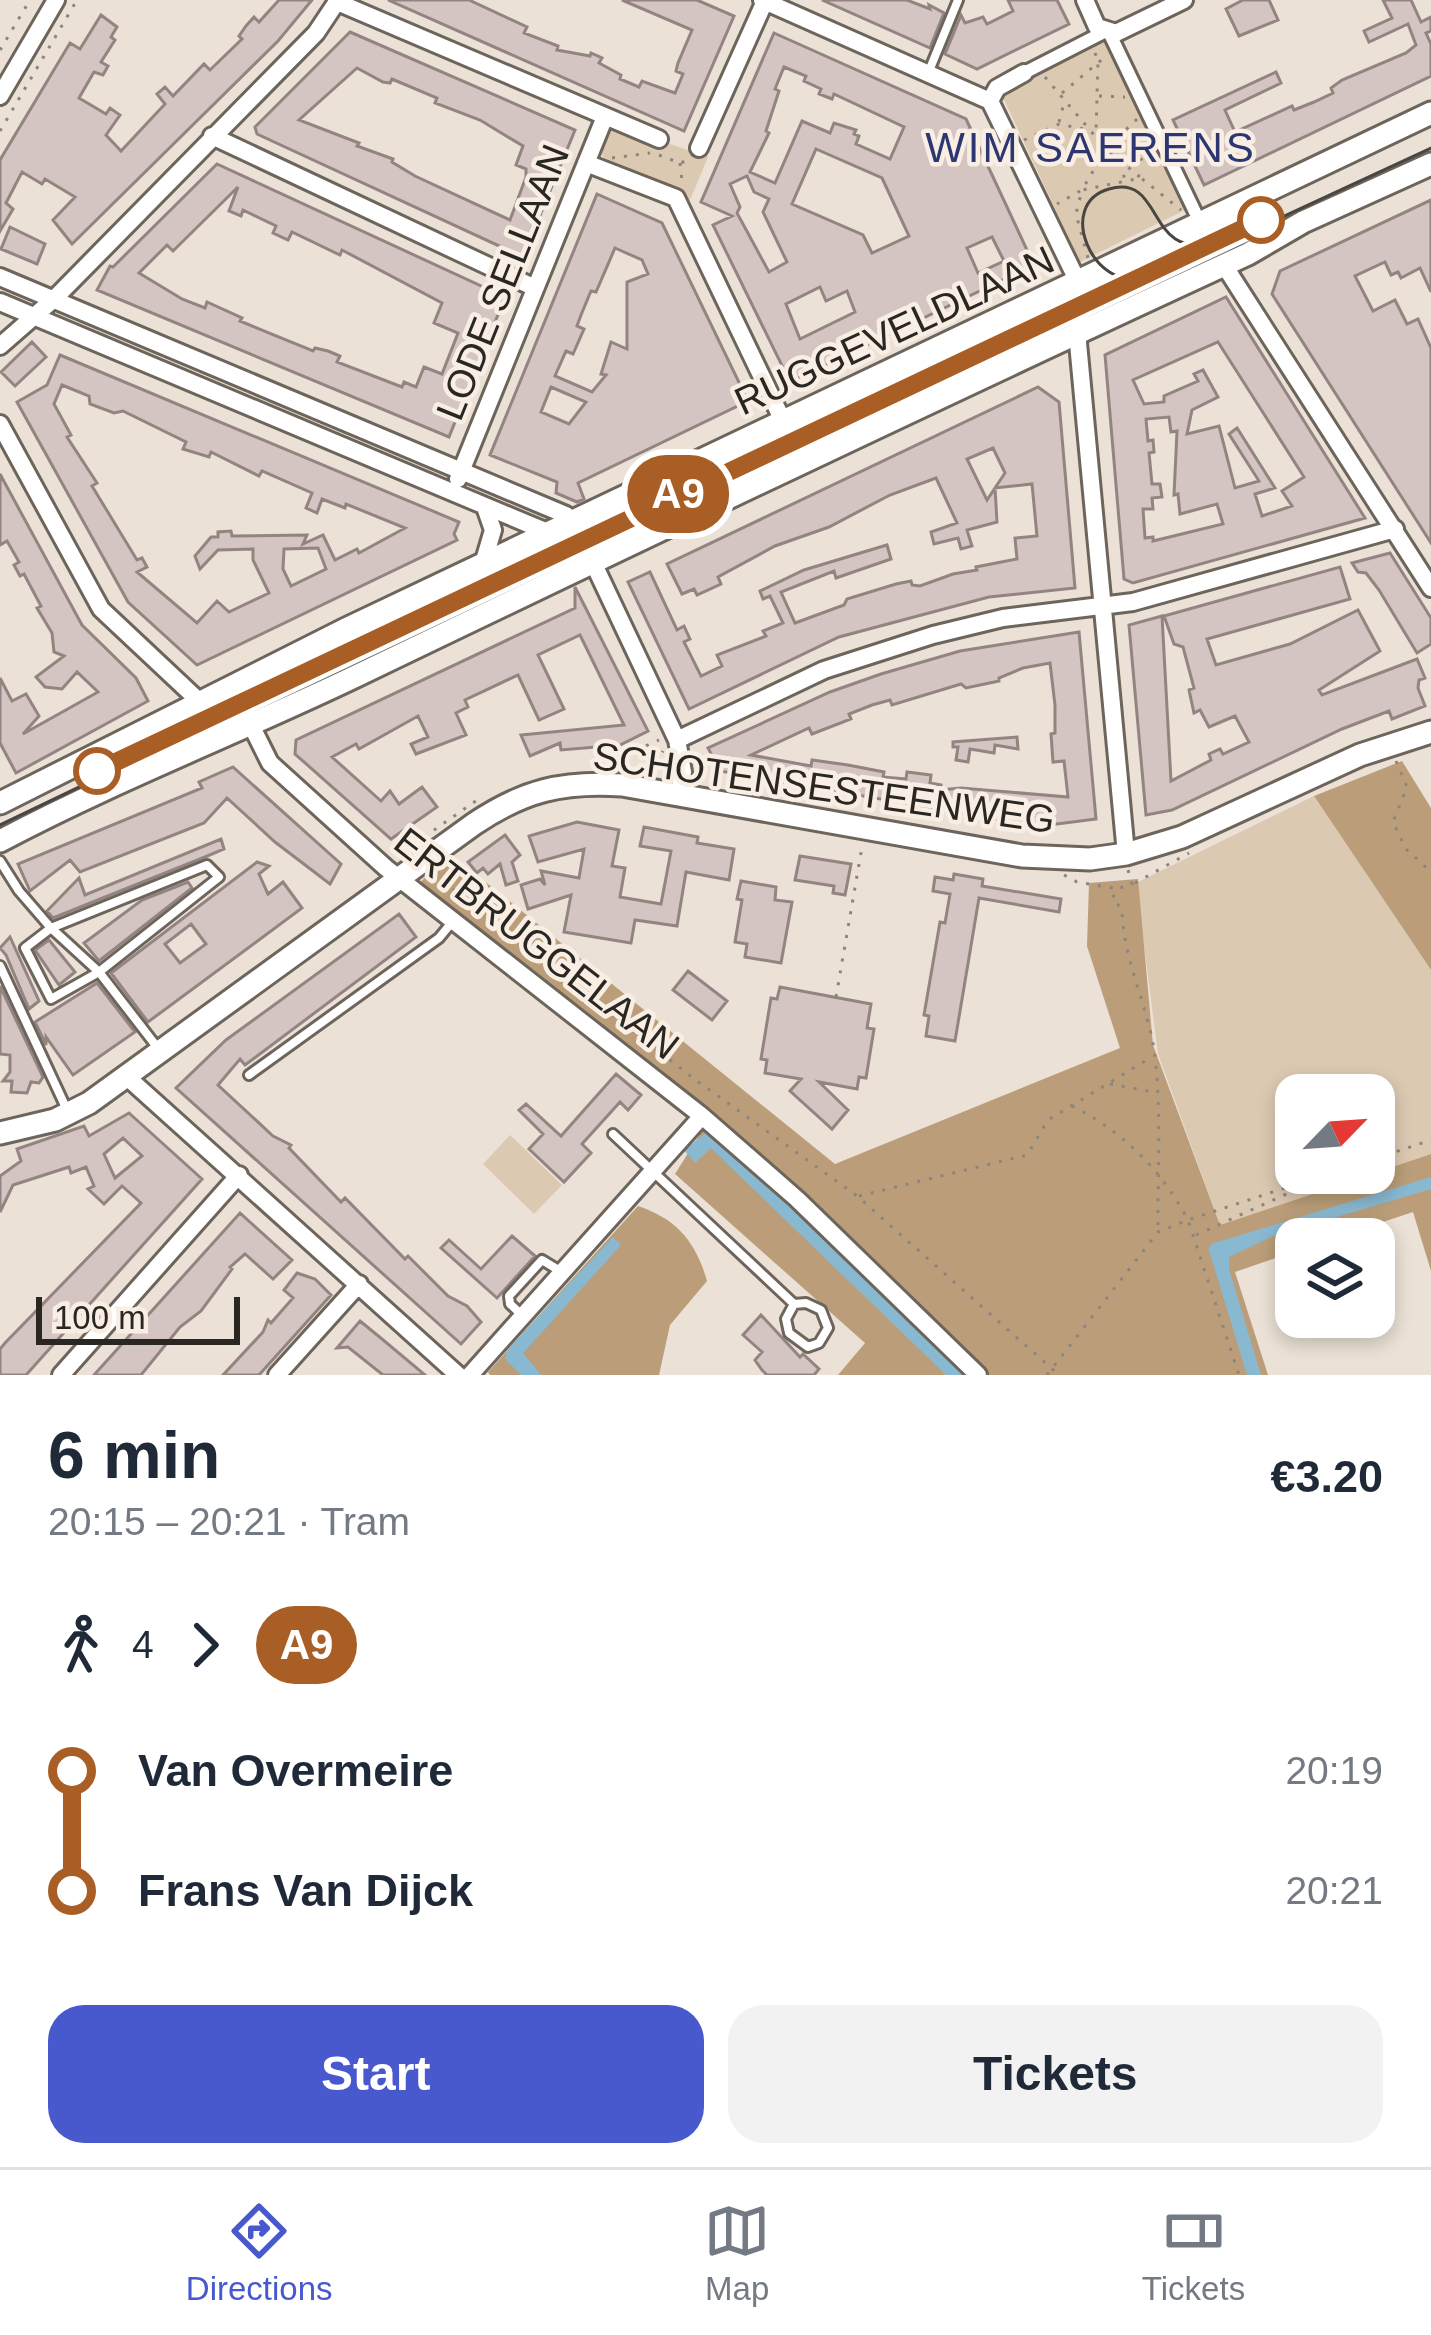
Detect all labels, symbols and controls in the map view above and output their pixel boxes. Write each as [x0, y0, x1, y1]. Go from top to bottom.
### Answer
district label: WIM SAERENS [925, 124, 1257, 171]
street label: LODE SELLAAN [428, 138, 577, 426]
unlabelled marker [1239, 198, 1283, 242]
street label: RUGGEVELDLAAN [728, 238, 1060, 423]
line badge: A9 [624, 455, 732, 533]
text: A9 [651, 470, 705, 517]
street label: SCHOTENSESTEENWEG [590, 734, 1058, 841]
unlabelled marker [75, 749, 119, 793]
street label: ERTBRUGGELAAN [386, 819, 687, 1068]
north arrow [1275, 1074, 1395, 1194]
map controls [1275, 1074, 1395, 1338]
button: layers [1275, 1218, 1395, 1338]
scale bar [36, 1291, 240, 1344]
text: 100 m [54, 1299, 146, 1336]
text: 6 min [48, 1418, 220, 1492]
text: €3.20 [1270, 1451, 1383, 1502]
text: 20:15 – 20:21 · Tram [48, 1500, 410, 1543]
icon: walk [48, 1612, 114, 1678]
icon: forward [172, 1612, 238, 1678]
text: A9 [280, 1621, 333, 1668]
text: 4 [132, 1623, 154, 1666]
text: Van Overmeire [138, 1745, 453, 1796]
text: 20:19 [1285, 1749, 1383, 1792]
text: Frans Van Dijck [138, 1865, 473, 1916]
text: 20:21 [1285, 1869, 1383, 1912]
button: Start [48, 2005, 704, 2143]
button: Tickets [728, 2005, 1383, 2143]
tab: Directions [186, 2198, 333, 2308]
tab: Map [704, 2198, 770, 2308]
tab: Tickets [1142, 2198, 1245, 2308]

